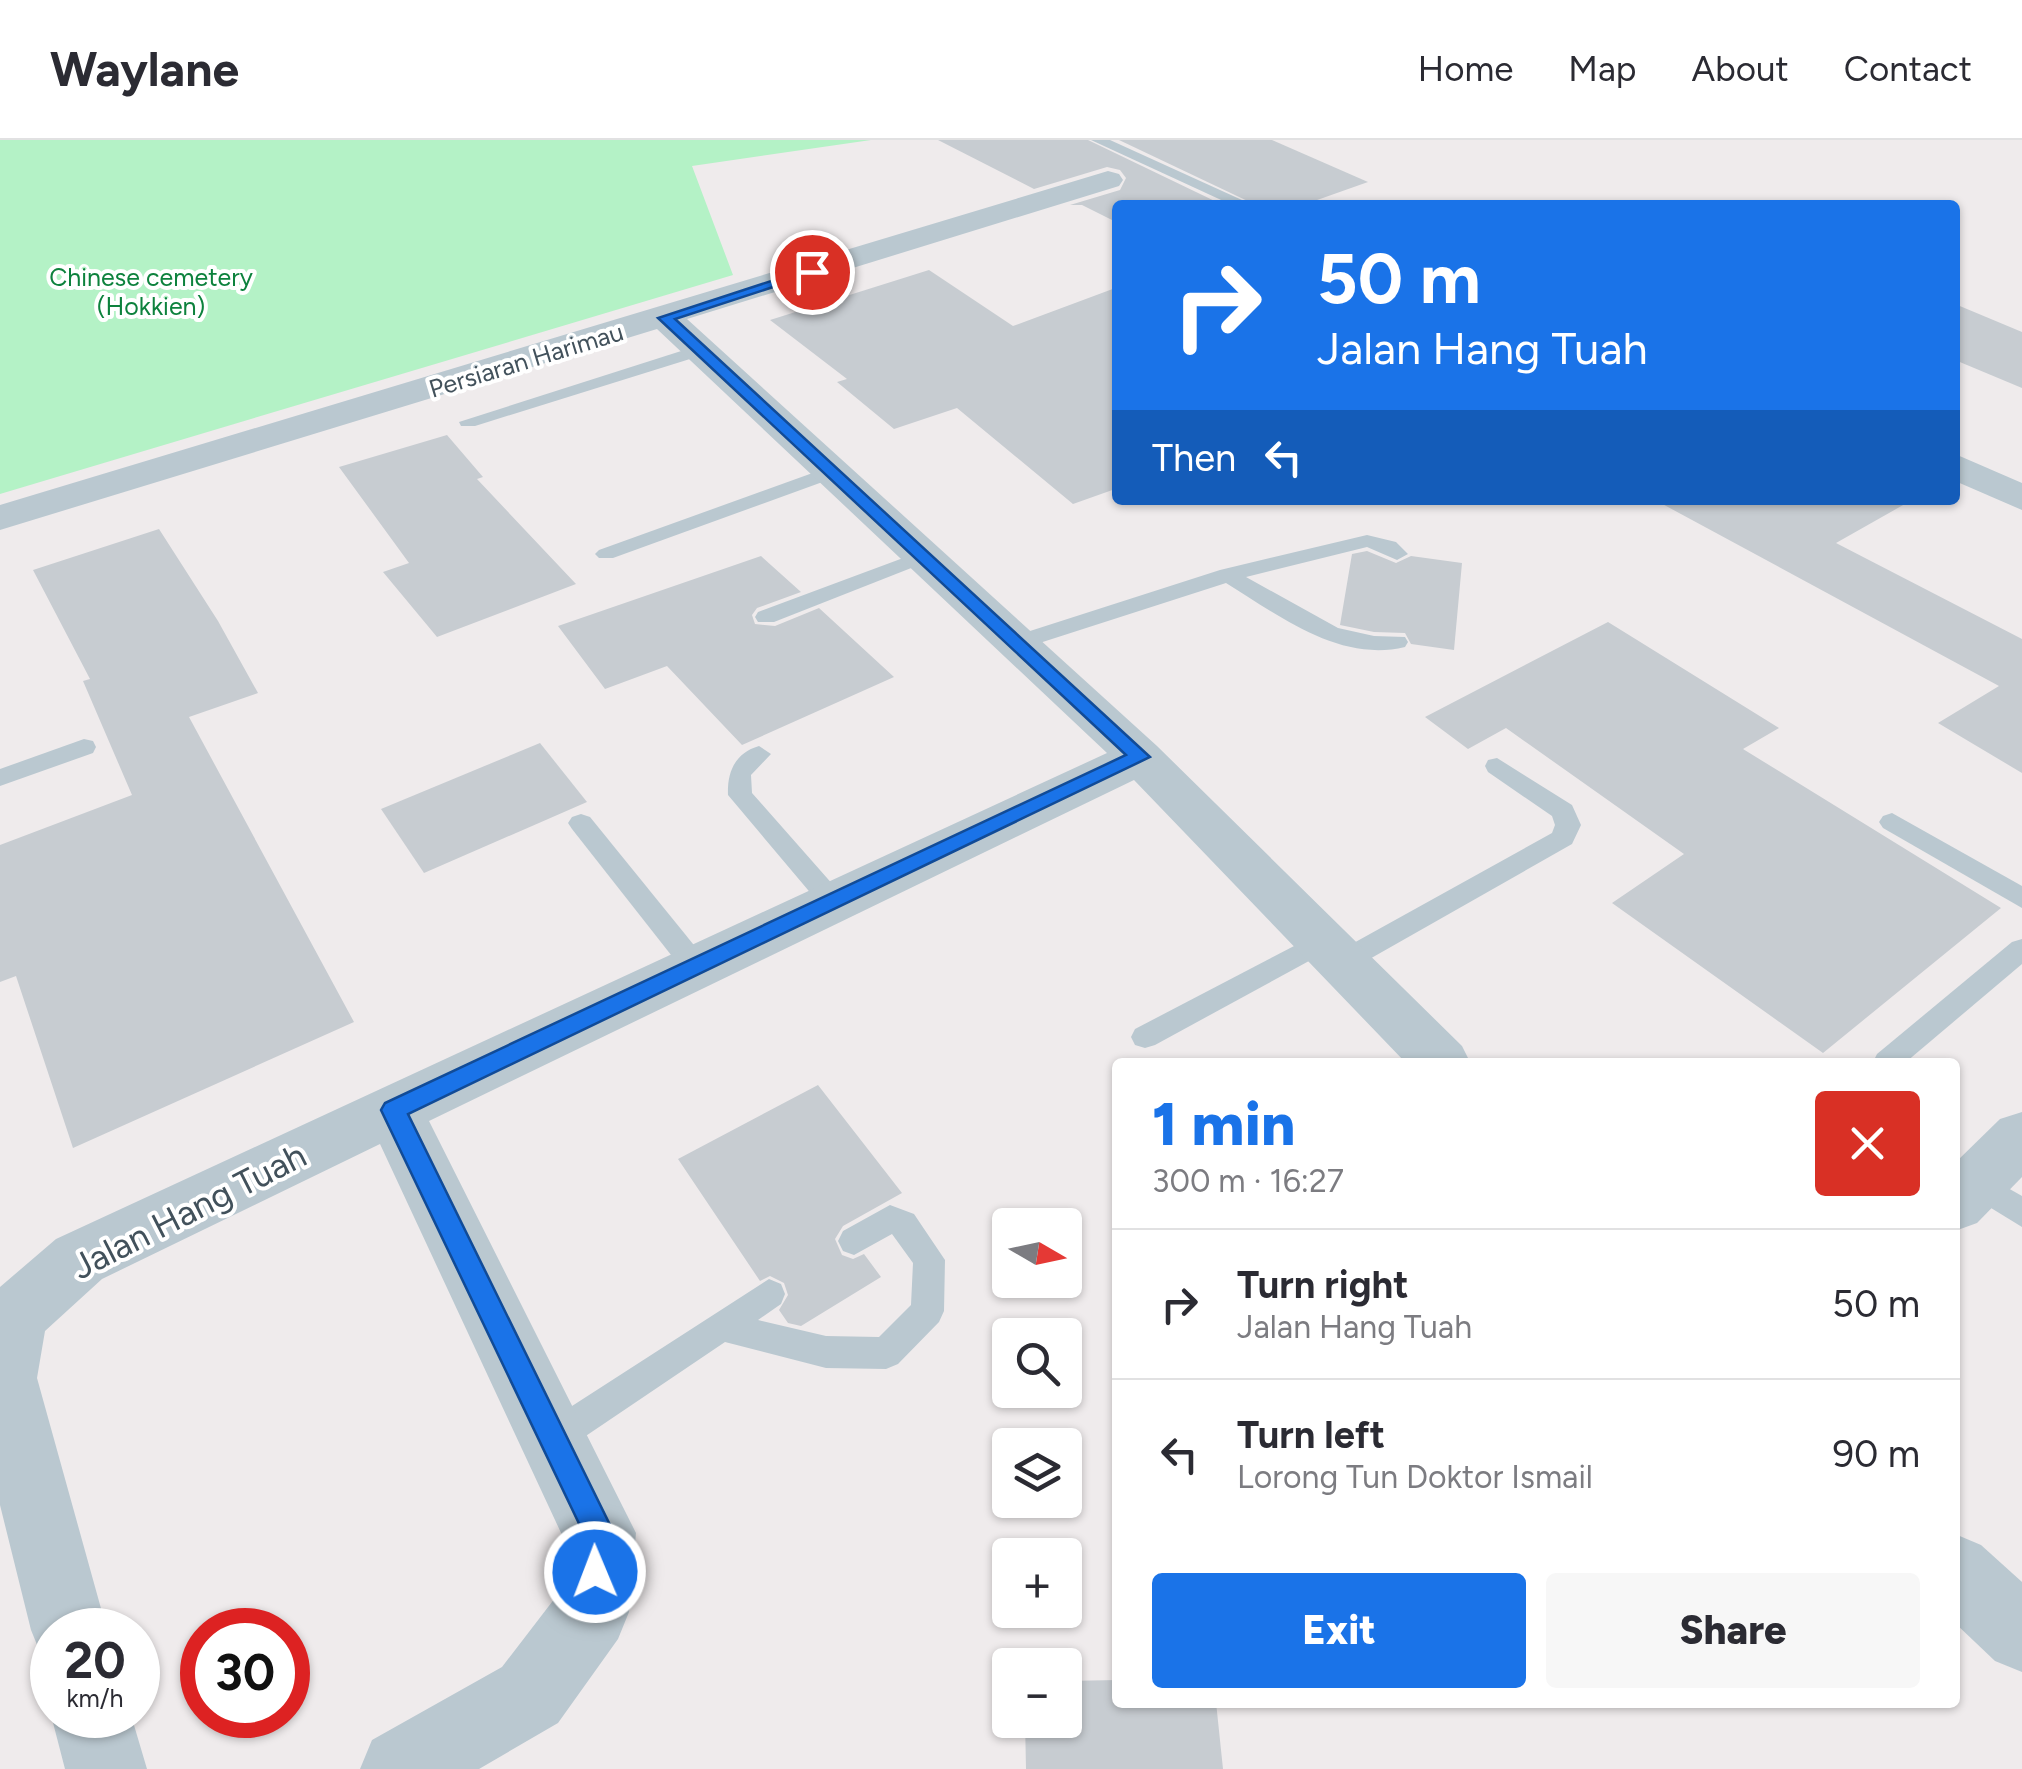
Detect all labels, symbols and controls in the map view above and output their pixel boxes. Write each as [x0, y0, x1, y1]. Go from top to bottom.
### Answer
text: Waylane [50, 40, 239, 98]
text: Home [1418, 48, 1513, 90]
text: Map [1568, 48, 1637, 90]
text: About [1692, 48, 1789, 90]
text: Contact [1844, 48, 1972, 90]
pin [770, 230, 855, 315]
text: 50 m [1317, 236, 1481, 321]
icon: right [1152, 240, 1282, 370]
icon: arrive [785, 245, 840, 300]
park label: Chinese cemetery (Hokkien) [49, 262, 253, 321]
street label: Persiaran Harimau [425, 316, 627, 404]
text: Jalan Hang Tuah [1317, 321, 1648, 375]
icon: left [1256, 430, 1311, 485]
text: Then [1152, 435, 1236, 481]
text: 1 min [1152, 1088, 1295, 1160]
button: close [1815, 1091, 1920, 1196]
street label: Jalan Hang Tuah [65, 1134, 313, 1288]
text: 300 m · 16:27 [1152, 1162, 1344, 1200]
north arrow [992, 1208, 1082, 1298]
map controls [992, 1208, 1082, 1738]
text: Turn right [1237, 1262, 1409, 1308]
icon: right [1152, 1277, 1207, 1332]
text: 50 m [1832, 1281, 1920, 1327]
text: Jalan Hang Tuah [1237, 1308, 1472, 1346]
button: search [992, 1318, 1082, 1408]
text: Turn left [1237, 1412, 1385, 1458]
icon: left [1152, 1427, 1207, 1482]
button: layers [992, 1428, 1082, 1518]
text: 90 m [1832, 1431, 1920, 1477]
text: Lorong Tun Doktor Ismail [1237, 1458, 1593, 1496]
position arrow [543, 1520, 647, 1624]
button: + [992, 1538, 1082, 1628]
button: Exit [1152, 1573, 1526, 1688]
button: Share [1546, 1573, 1920, 1688]
speed limit sign: 30 [180, 1608, 310, 1738]
text: 20 [64, 1630, 126, 1691]
button: − [992, 1648, 1082, 1738]
text: km/h [66, 1683, 124, 1713]

